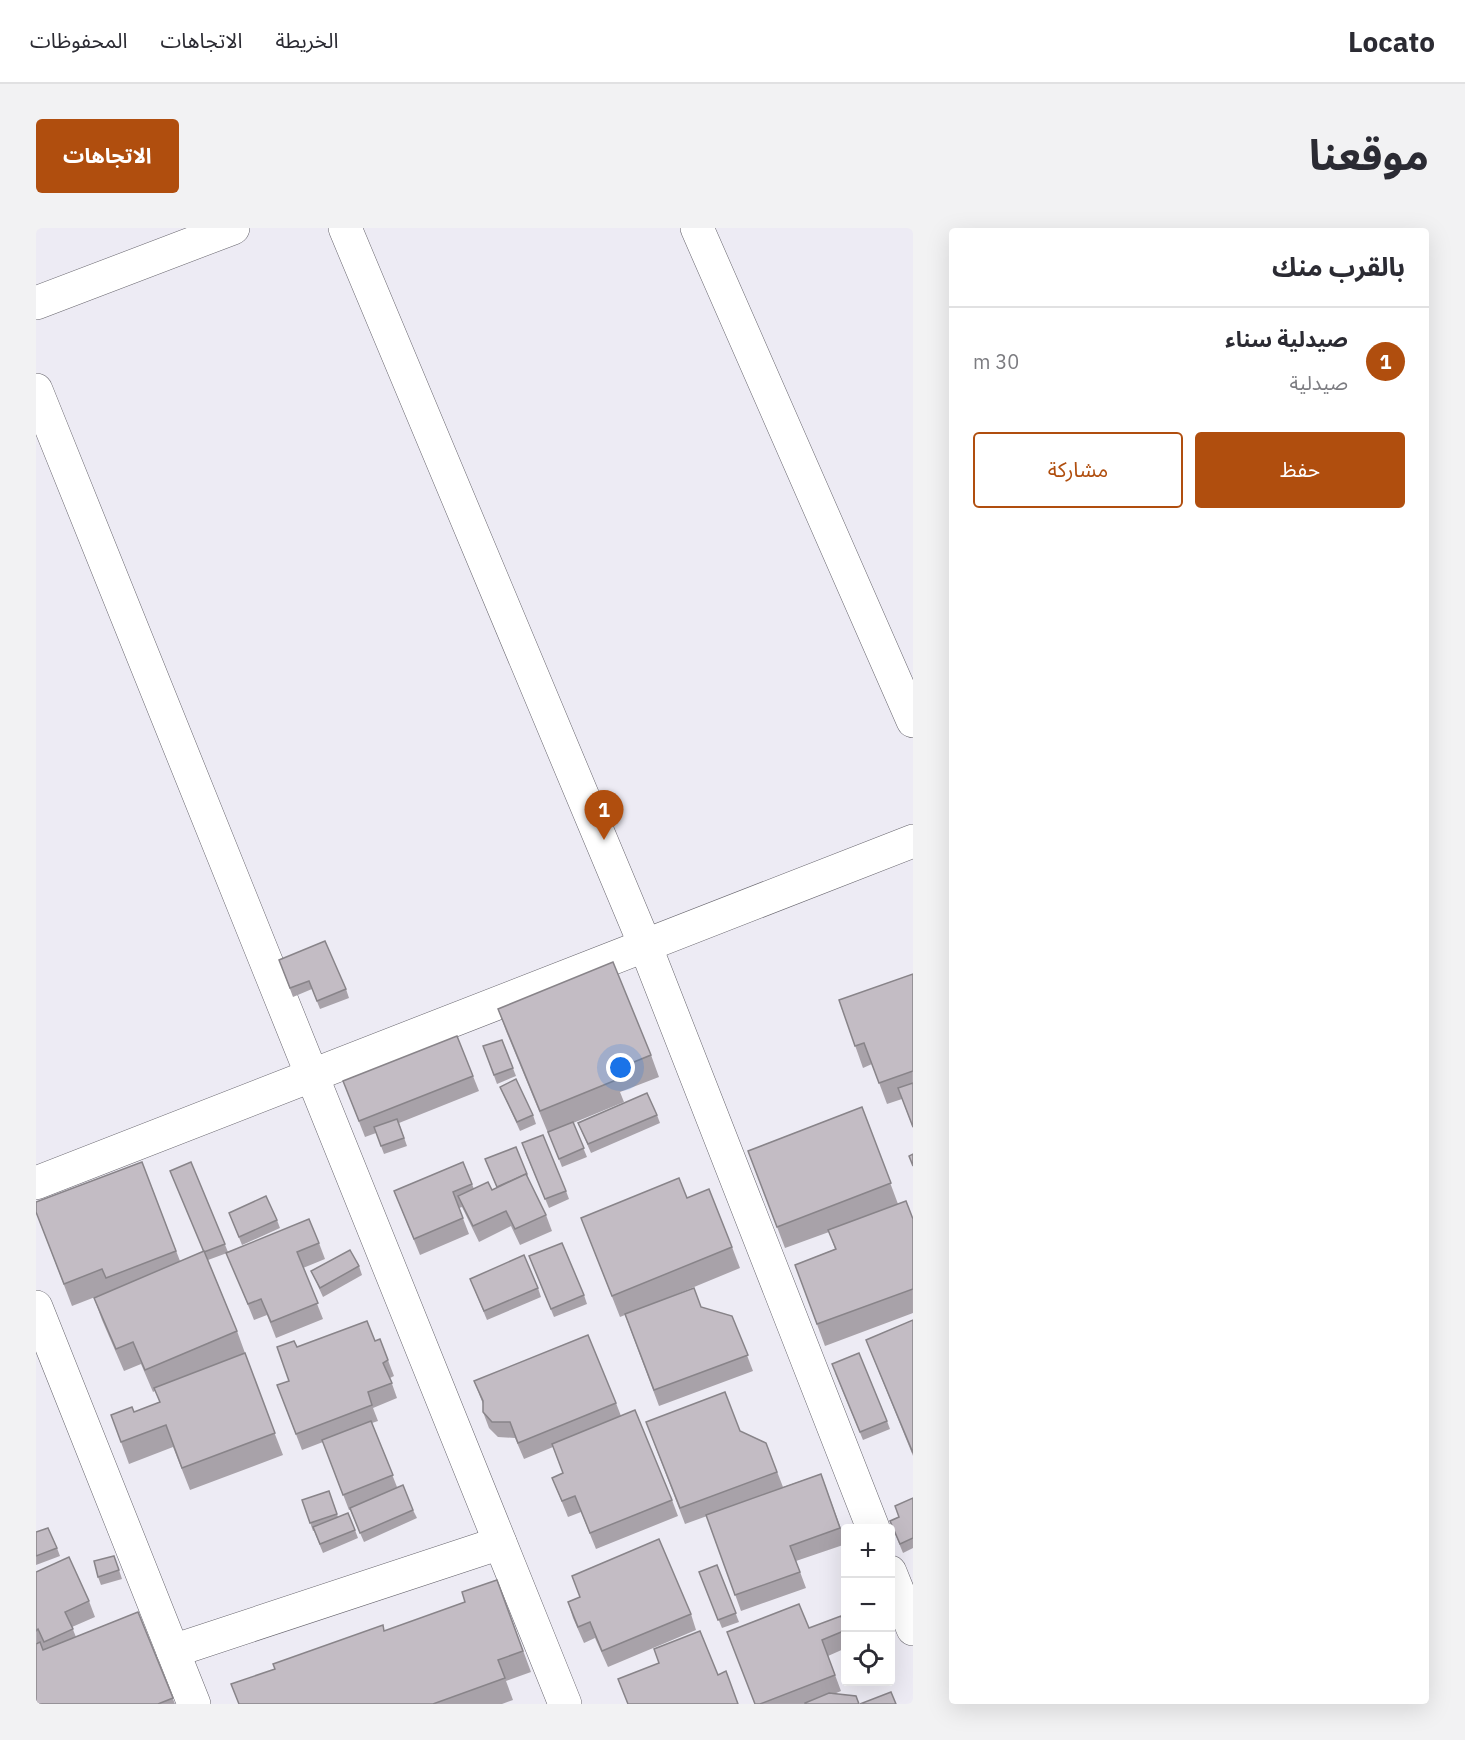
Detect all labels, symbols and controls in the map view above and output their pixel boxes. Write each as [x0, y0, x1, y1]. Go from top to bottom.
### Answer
text: Locato [1348, 23, 1435, 60]
text: المحفوظات [30, 26, 127, 54]
text: الاتجاهات [160, 26, 242, 54]
text: الخريطة [275, 26, 338, 54]
button: الاتجاهات [36, 119, 179, 193]
text: موقعنا [1309, 127, 1429, 182]
text: بالقرب منك [1272, 249, 1405, 283]
text: صيدلية سناء [1225, 324, 1348, 353]
text: 30 m [973, 348, 1019, 375]
text: 1 [1380, 348, 1392, 375]
text: صيدلية [1289, 369, 1348, 396]
button: مشاركة [973, 432, 1183, 508]
button: حفظ [1195, 432, 1405, 508]
pin: 1 [584, 790, 624, 840]
your location [606, 1053, 635, 1082]
map controls [841, 1524, 895, 1686]
button: + [841, 1524, 895, 1578]
button: − [841, 1578, 895, 1632]
button: locate [841, 1632, 895, 1686]

